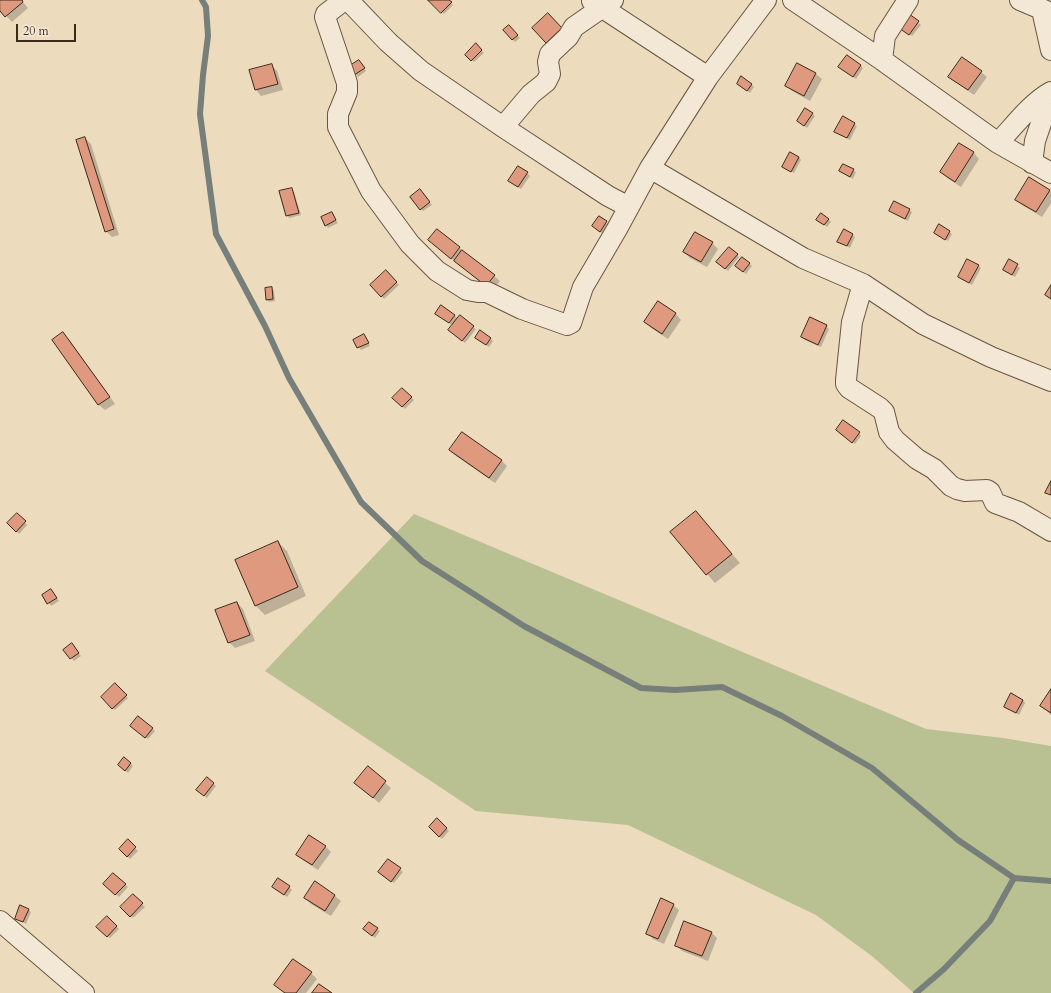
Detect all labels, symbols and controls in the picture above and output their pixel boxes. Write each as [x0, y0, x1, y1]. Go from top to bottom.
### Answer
scale bar [18, 16, 78, 42]
text: 20 m [23, 23, 49, 39]

